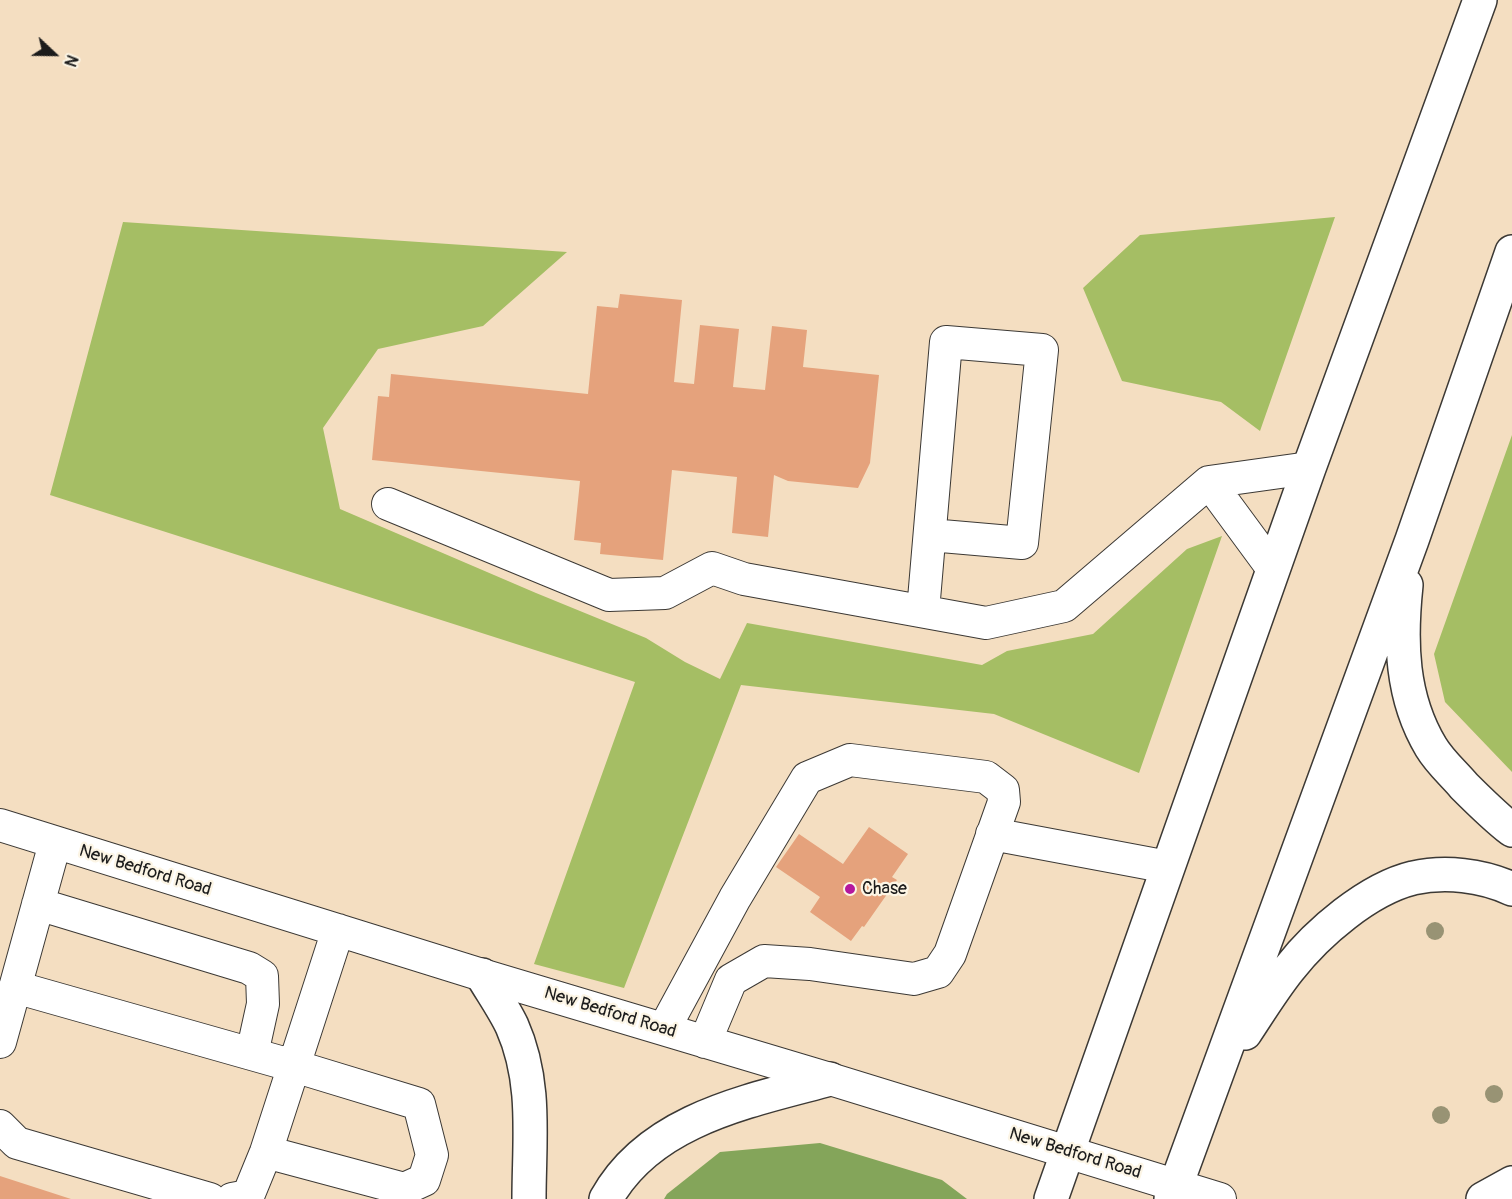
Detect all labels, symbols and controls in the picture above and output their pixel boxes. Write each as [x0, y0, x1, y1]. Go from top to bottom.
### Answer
north arrow [24, 24, 84, 84]
text: N [59, 52, 82, 70]
street label: New Bedford Road [76, 841, 214, 901]
place label: Chase [862, 878, 907, 900]
marker: Chase [843, 882, 857, 896]
street label: New Bedford Road [541, 983, 679, 1043]
street label: New Bedford Road [1006, 1124, 1144, 1184]

